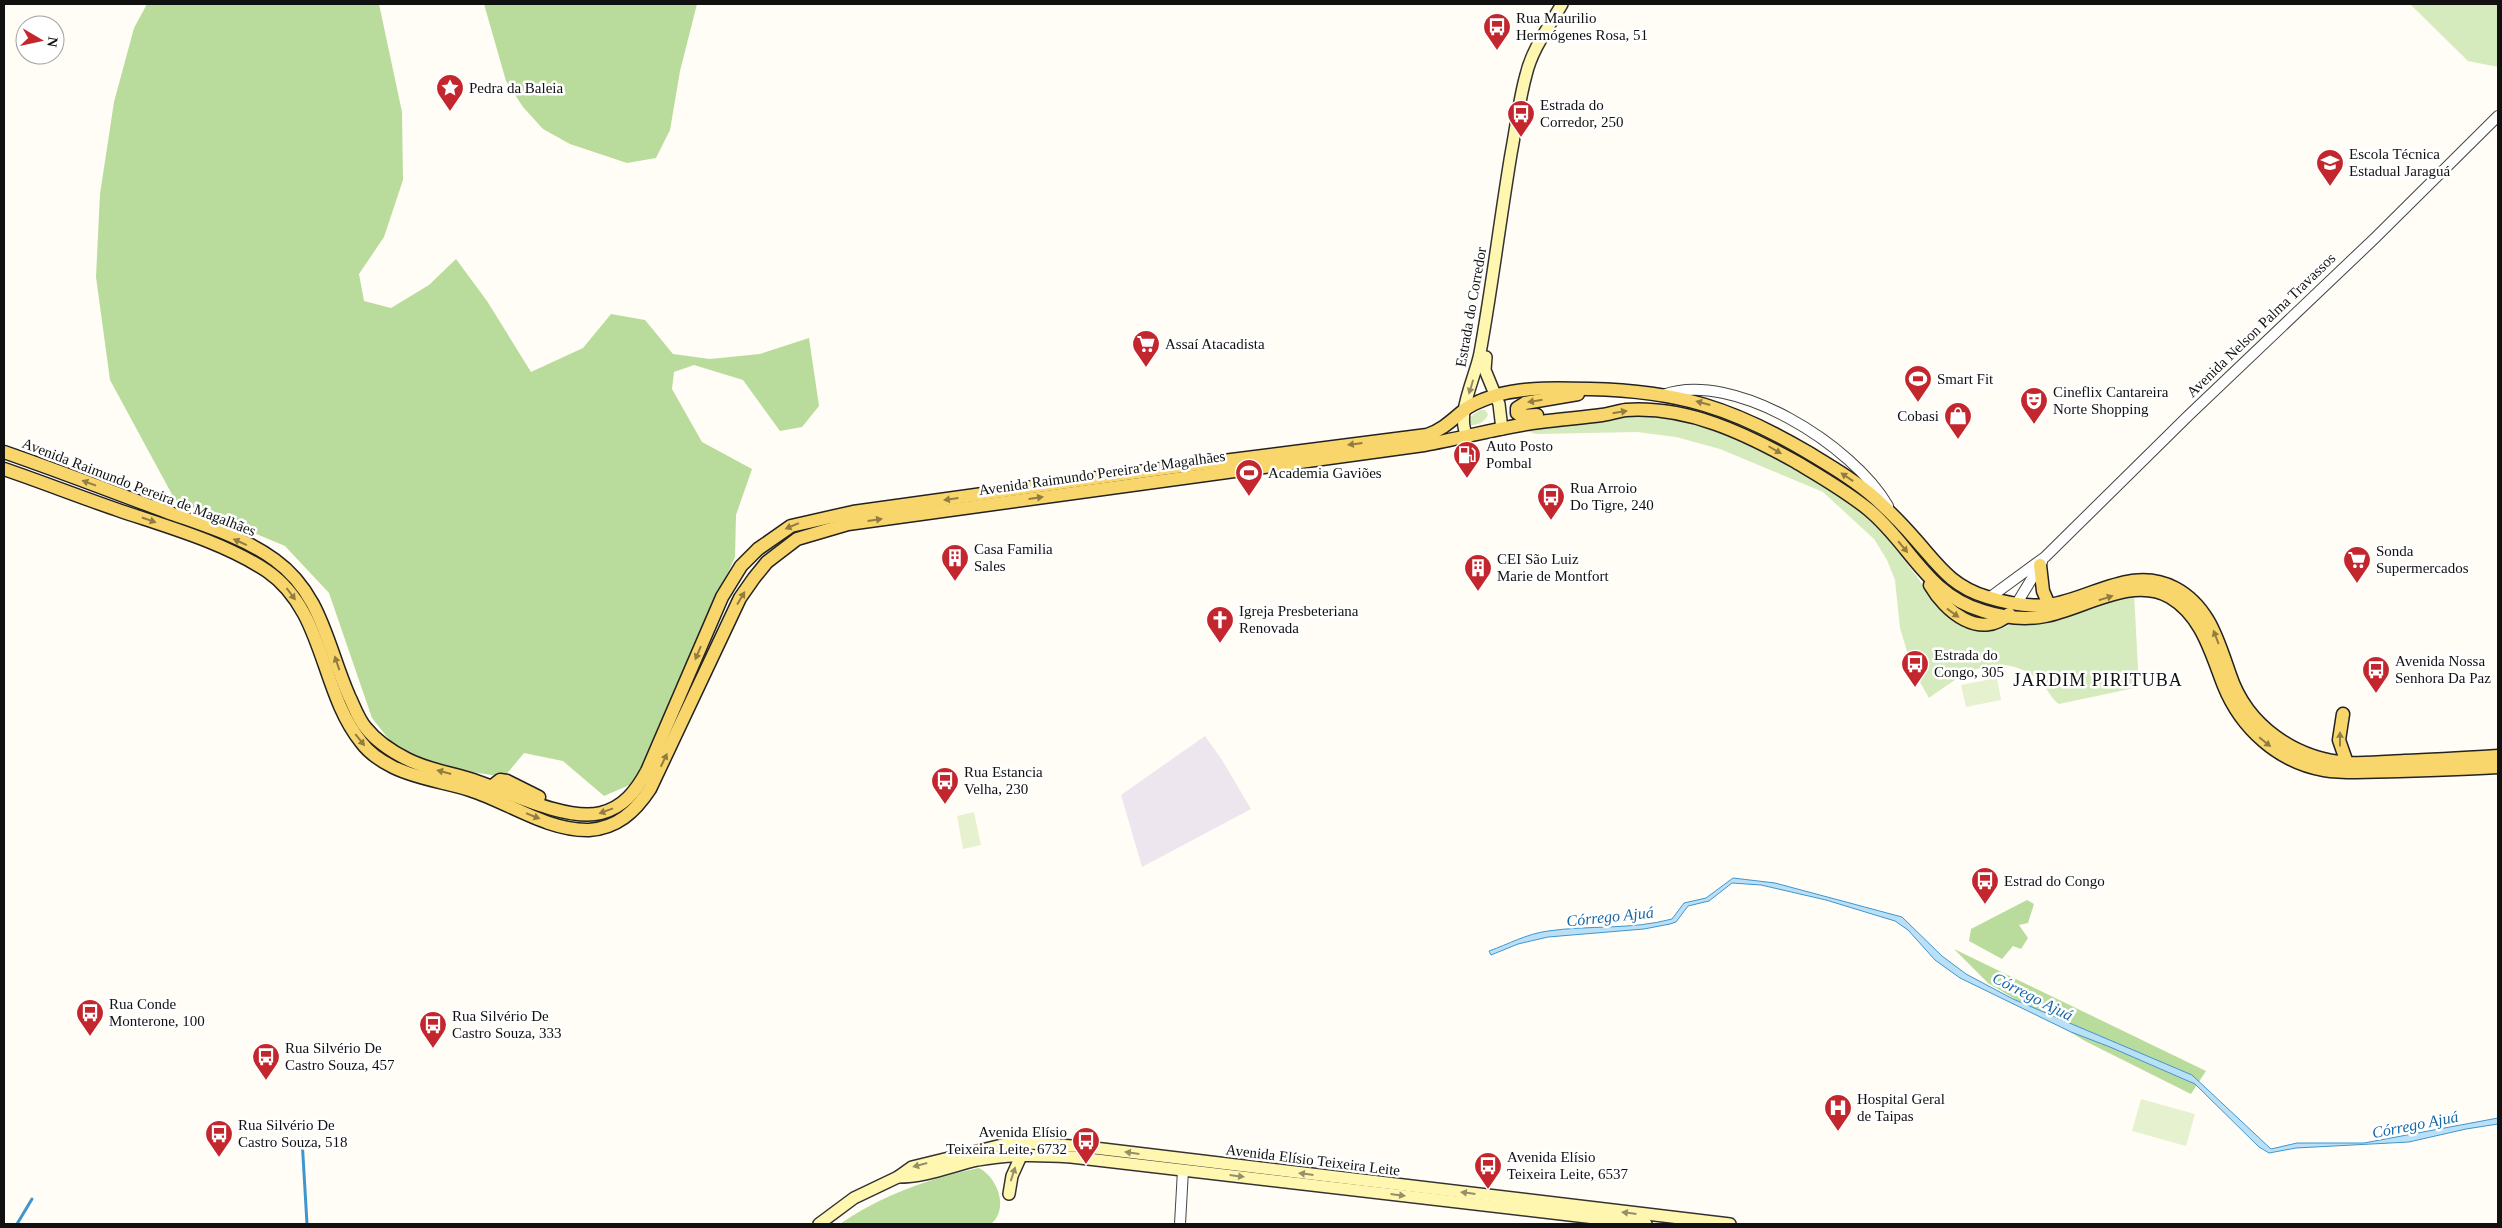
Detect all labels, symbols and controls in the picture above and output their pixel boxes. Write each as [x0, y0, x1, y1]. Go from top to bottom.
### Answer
place label: Rua Maurilio Hermógenes Rosa, 51 [1516, 10, 1648, 43]
bus stop icon: Rua Maurilio Hermógenes Rosa, 51 [1482, 12, 1512, 51]
north arrow [15, 15, 65, 65]
text: N [44, 36, 61, 48]
place icon: Pedra da Baleia [435, 73, 465, 112]
place label: Pedra da Baleia [469, 80, 563, 96]
place label: Estrada do Corredor, 250 [1540, 97, 1624, 130]
bus stop icon: Estrada do Corredor, 250 [1506, 99, 1536, 138]
place label: Escola Técnica Estadual Jaraguá [2349, 146, 2451, 179]
school or university icon: Escola Técnica Estadual Jaraguá [2315, 148, 2345, 187]
street label: Estrada do Corredor [1453, 246, 1489, 368]
street label: Avenida Nelson Palma Travassos [2183, 250, 2339, 400]
supermarket icon: Assaí Atacadista [1131, 329, 1161, 368]
place label: Assaí Atacadista [1165, 336, 1265, 352]
sports icon: Smart Fit [1903, 364, 1933, 403]
place label: Smart Fit [1937, 371, 1994, 387]
one-way arrow [1466, 380, 1474, 395]
place label: Cineflix Cantareira Norte Shopping [2053, 384, 2169, 417]
theatre icon: Cineflix Cantareira Norte Shopping [2019, 386, 2049, 425]
one-way arrow [1526, 398, 1542, 406]
one-way arrow [1696, 399, 1711, 407]
shop icon: Cobasi [1943, 401, 1973, 440]
one-way arrow [1612, 407, 1628, 415]
place label: Cobasi [1897, 408, 1939, 424]
street label: Avenida Raimundo Pereira de Magalhães [20, 435, 258, 539]
place label: Auto Posto Pombal [1486, 438, 1553, 471]
one-way arrow [1347, 440, 1363, 448]
fuel station icon: Auto Posto Pombal [1452, 440, 1482, 479]
one-way arrow [1768, 446, 1781, 455]
street label: Avenida Raimundo Pereira de Magalhães [978, 448, 1226, 498]
sports icon: Academia Gaviões [1234, 458, 1264, 497]
place label: Academia Gaviões [1268, 465, 1382, 481]
one-way arrow [1841, 472, 1854, 482]
one-way arrow [81, 479, 96, 487]
place label: Rua Arroio Do Tigre, 240 [1570, 480, 1654, 513]
bus stop icon: Rua Arroio Do Tigre, 240 [1536, 482, 1566, 521]
one-way arrow [1028, 494, 1044, 502]
one-way arrow [943, 495, 959, 503]
one-way arrow [867, 516, 883, 524]
one-way arrow [141, 517, 156, 524]
one-way arrow [785, 523, 799, 531]
one-way arrow [233, 537, 247, 545]
one-way arrow [1898, 540, 1909, 553]
place label: Casa Familia Sales [974, 541, 1053, 574]
building icon: Casa Familia Sales [940, 543, 970, 582]
place label: Sonda Supermercados [2376, 543, 2469, 576]
supermarket icon: Sonda Supermercados [2342, 545, 2372, 584]
place label: CEI São Luiz Marie de Montfort [1497, 551, 1609, 584]
building icon: CEI São Luiz Marie de Montfort [1463, 553, 1493, 592]
one-way arrow [286, 587, 296, 601]
one-way arrow [737, 590, 745, 605]
one-way arrow [2098, 593, 2113, 601]
place label: Igreja Presbeteriana Renovada [1239, 603, 1359, 636]
church icon: Igreja Presbeteriana Renovada [1205, 605, 1235, 644]
one-way arrow [1946, 608, 1960, 618]
one-way arrow [2212, 630, 2219, 645]
one-way arrow [694, 646, 702, 661]
place label: Estrada do Congo, 305 [1934, 647, 2004, 680]
bus stop icon: Estrada do Congo, 305 [1900, 649, 1930, 688]
place label: Avenida Nossa Senhora Da Paz [2395, 653, 2491, 686]
bus stop icon: Avenida Nossa Senhora Da Paz [2361, 655, 2391, 694]
one-way arrow [333, 656, 340, 671]
district label: JARDIM PIRITUBA [2013, 670, 2183, 690]
one-way arrow [2336, 731, 2344, 747]
one-way arrow [354, 733, 365, 746]
one-way arrow [2258, 736, 2271, 747]
one-way arrow [660, 753, 668, 767]
place label: Rua Estancia Velha, 230 [964, 764, 1043, 797]
bus stop icon: Rua Estancia Velha, 230 [930, 766, 960, 805]
one-way arrow [437, 768, 452, 776]
one-way arrow [599, 808, 614, 815]
one-way arrow [526, 813, 541, 820]
bus stop icon: Estrad do Congo [1970, 866, 2000, 905]
place label: Estrad do Congo [2004, 873, 2105, 889]
water label: Córrego Ajuá [1566, 903, 1655, 931]
water label: Córrego Ajuá [1989, 969, 2076, 1025]
place label: Rua Conde Monterone, 100 [109, 996, 205, 1029]
bus stop icon: Rua Conde Monterone, 100 [75, 998, 105, 1037]
place label: Rua Silvério De Castro Souza, 333 [452, 1008, 562, 1041]
bus stop icon: Rua Silvério De Castro Souza, 333 [418, 1010, 448, 1049]
place label: Rua Silvério De Castro Souza, 457 [285, 1040, 395, 1073]
bus stop icon: Rua Silvério De Castro Souza, 457 [251, 1042, 281, 1081]
place label: Hospital Geral de Taipas [1857, 1091, 1945, 1124]
hospital icon: Hospital Geral de Taipas [1823, 1093, 1853, 1132]
water label: Córrego Ajuá [2370, 1108, 2460, 1142]
place label: Rua Silvério De Castro Souza, 518 [238, 1117, 348, 1150]
bus stop icon: Rua Silvério De Castro Souza, 518 [204, 1119, 234, 1158]
place label: Avenida Elísio Teixeira Leite, 6732 [946, 1124, 1067, 1157]
bus stop icon: Avenida Elísio Teixeira Leite, 6732 [1071, 1126, 1101, 1165]
street label: Avenida Elísio Teixeira Leite [1225, 1141, 1401, 1179]
one-way arrow [1123, 1149, 1139, 1157]
place label: Avenida Elísio Teixeira Leite, 6537 [1507, 1149, 1628, 1182]
bus stop icon: Avenida Elísio Teixeira Leite, 6537 [1473, 1151, 1503, 1190]
one-way arrow [912, 1161, 928, 1169]
one-way arrow [1009, 1166, 1017, 1181]
one-way arrow [1298, 1170, 1314, 1178]
one-way arrow [1229, 1172, 1245, 1180]
one-way arrow [1460, 1189, 1476, 1197]
one-way arrow [1390, 1191, 1406, 1199]
one-way arrow [1621, 1209, 1637, 1217]

